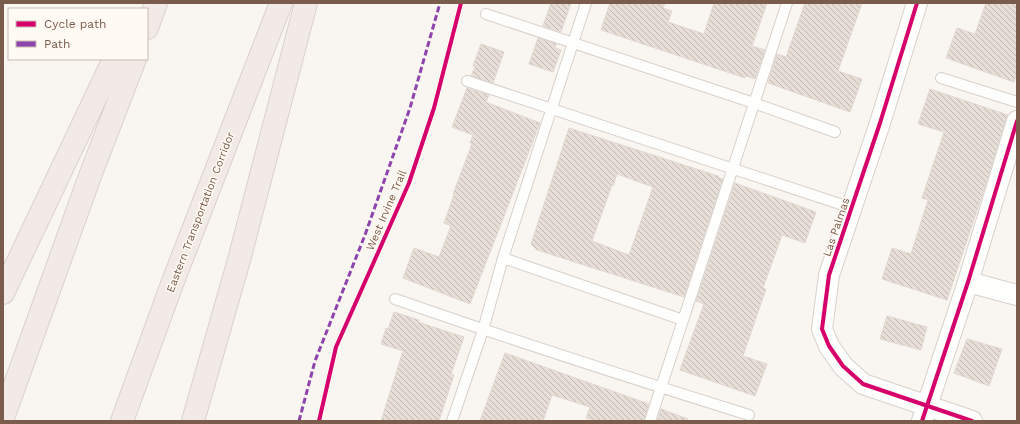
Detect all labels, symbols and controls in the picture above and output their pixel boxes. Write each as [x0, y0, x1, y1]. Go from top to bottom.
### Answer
legend [8, 8, 148, 60]
text: Cycle path [44, 17, 106, 31]
text: Path [44, 37, 70, 51]
street label: Eastern Transportation Corridor [164, 130, 237, 294]
street label: West Irvine Trail [364, 167, 410, 252]
street label: Las Palmas [820, 196, 853, 258]

